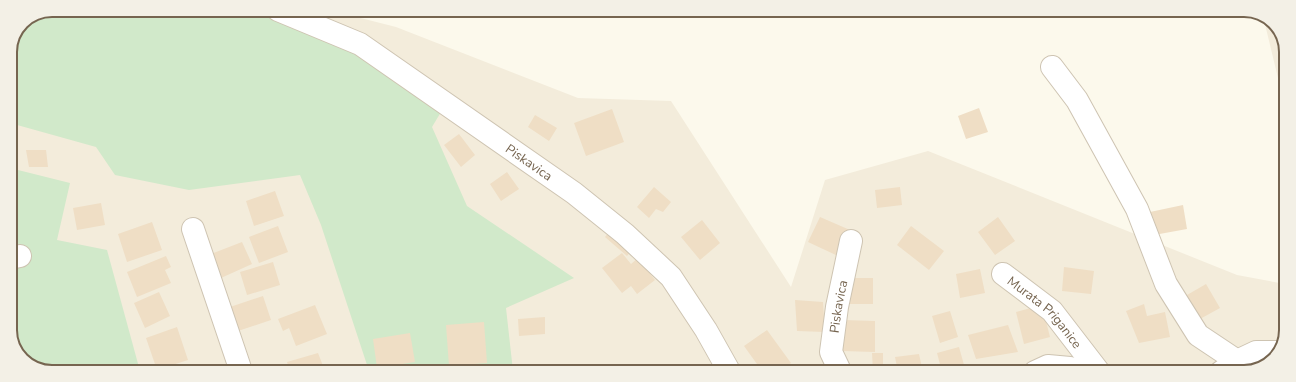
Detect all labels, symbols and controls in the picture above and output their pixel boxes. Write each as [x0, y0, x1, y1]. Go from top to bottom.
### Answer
street label: Piskavica [502, 140, 556, 185]
street label: Murata Priganice [1003, 272, 1086, 353]
street label: Piskavica [826, 279, 852, 334]

